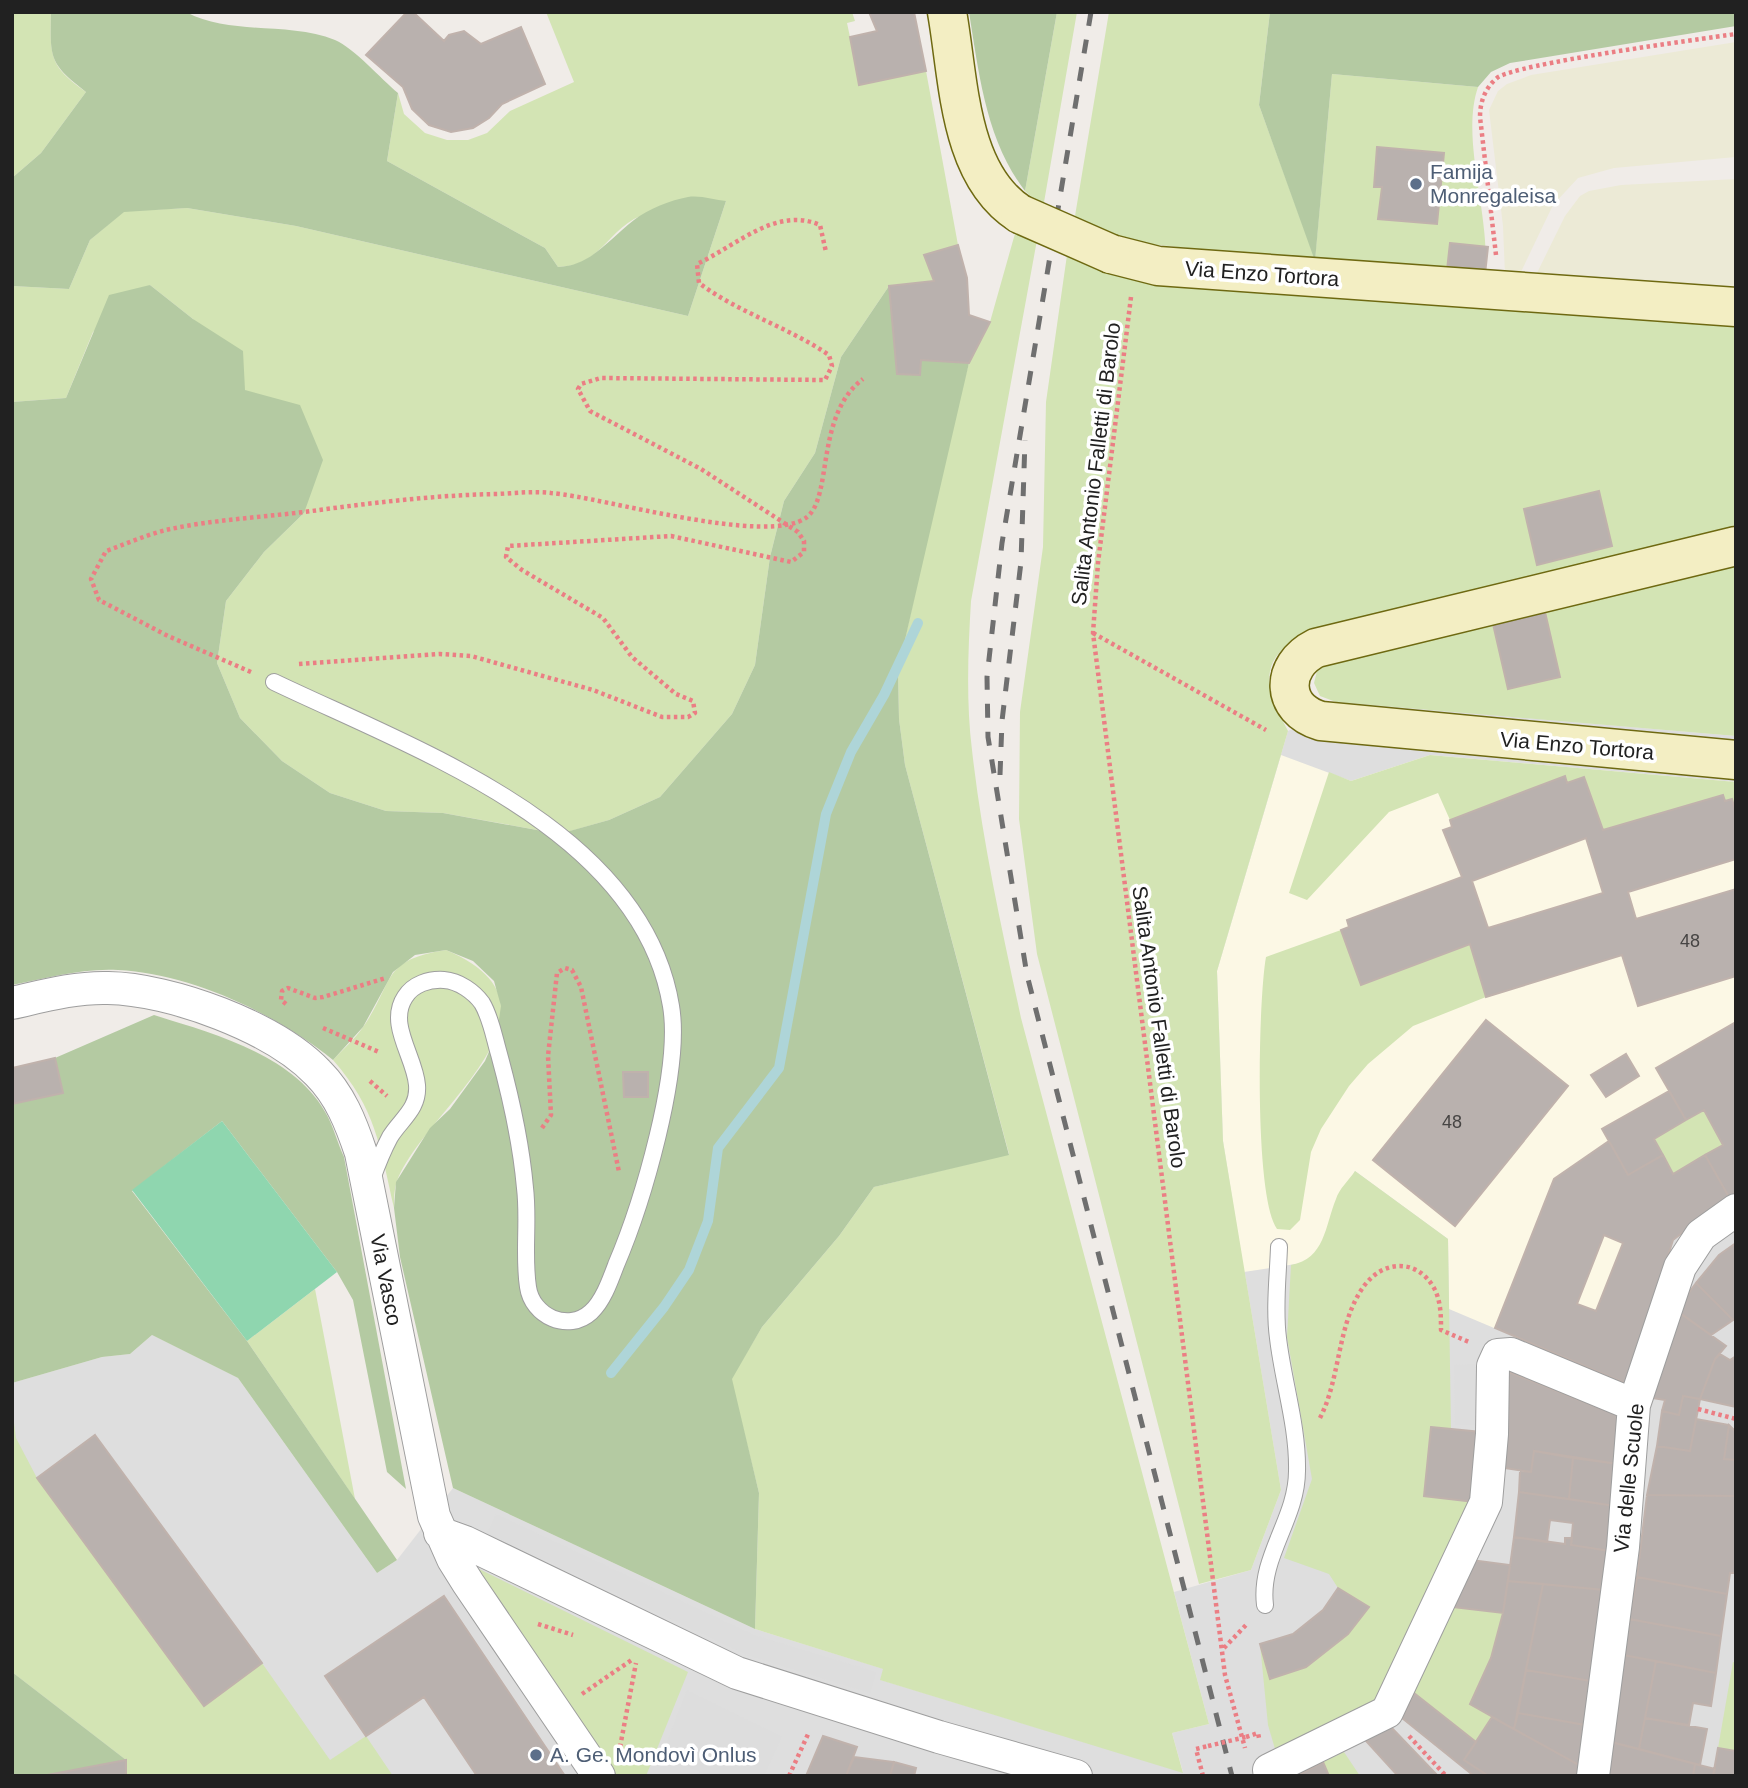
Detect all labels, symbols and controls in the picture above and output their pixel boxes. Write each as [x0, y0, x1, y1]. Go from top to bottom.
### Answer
place label: Famija Monregaleisa [1430, 160, 1556, 207]
marker: Famija Monregaleisa [1408, 176, 1424, 192]
street label: Via Enzo Tortora [1184, 257, 1340, 290]
street label: Salita Antonio Falletti di Barolo [1067, 321, 1124, 607]
street label: Via Enzo Tortora [1499, 727, 1655, 764]
street label: Salita Antonio Falletti di Barolo [1128, 884, 1191, 1170]
house number: 48 [1680, 931, 1700, 951]
house number: 48 [1442, 1112, 1462, 1132]
street label: Via Vasco [366, 1232, 407, 1328]
street label: Via delle Scuole [1609, 1402, 1648, 1554]
place label: A. Ge. Mondovì Onlus [550, 1743, 757, 1766]
marker: A. Ge. Mondovì Onlus [528, 1747, 544, 1763]

